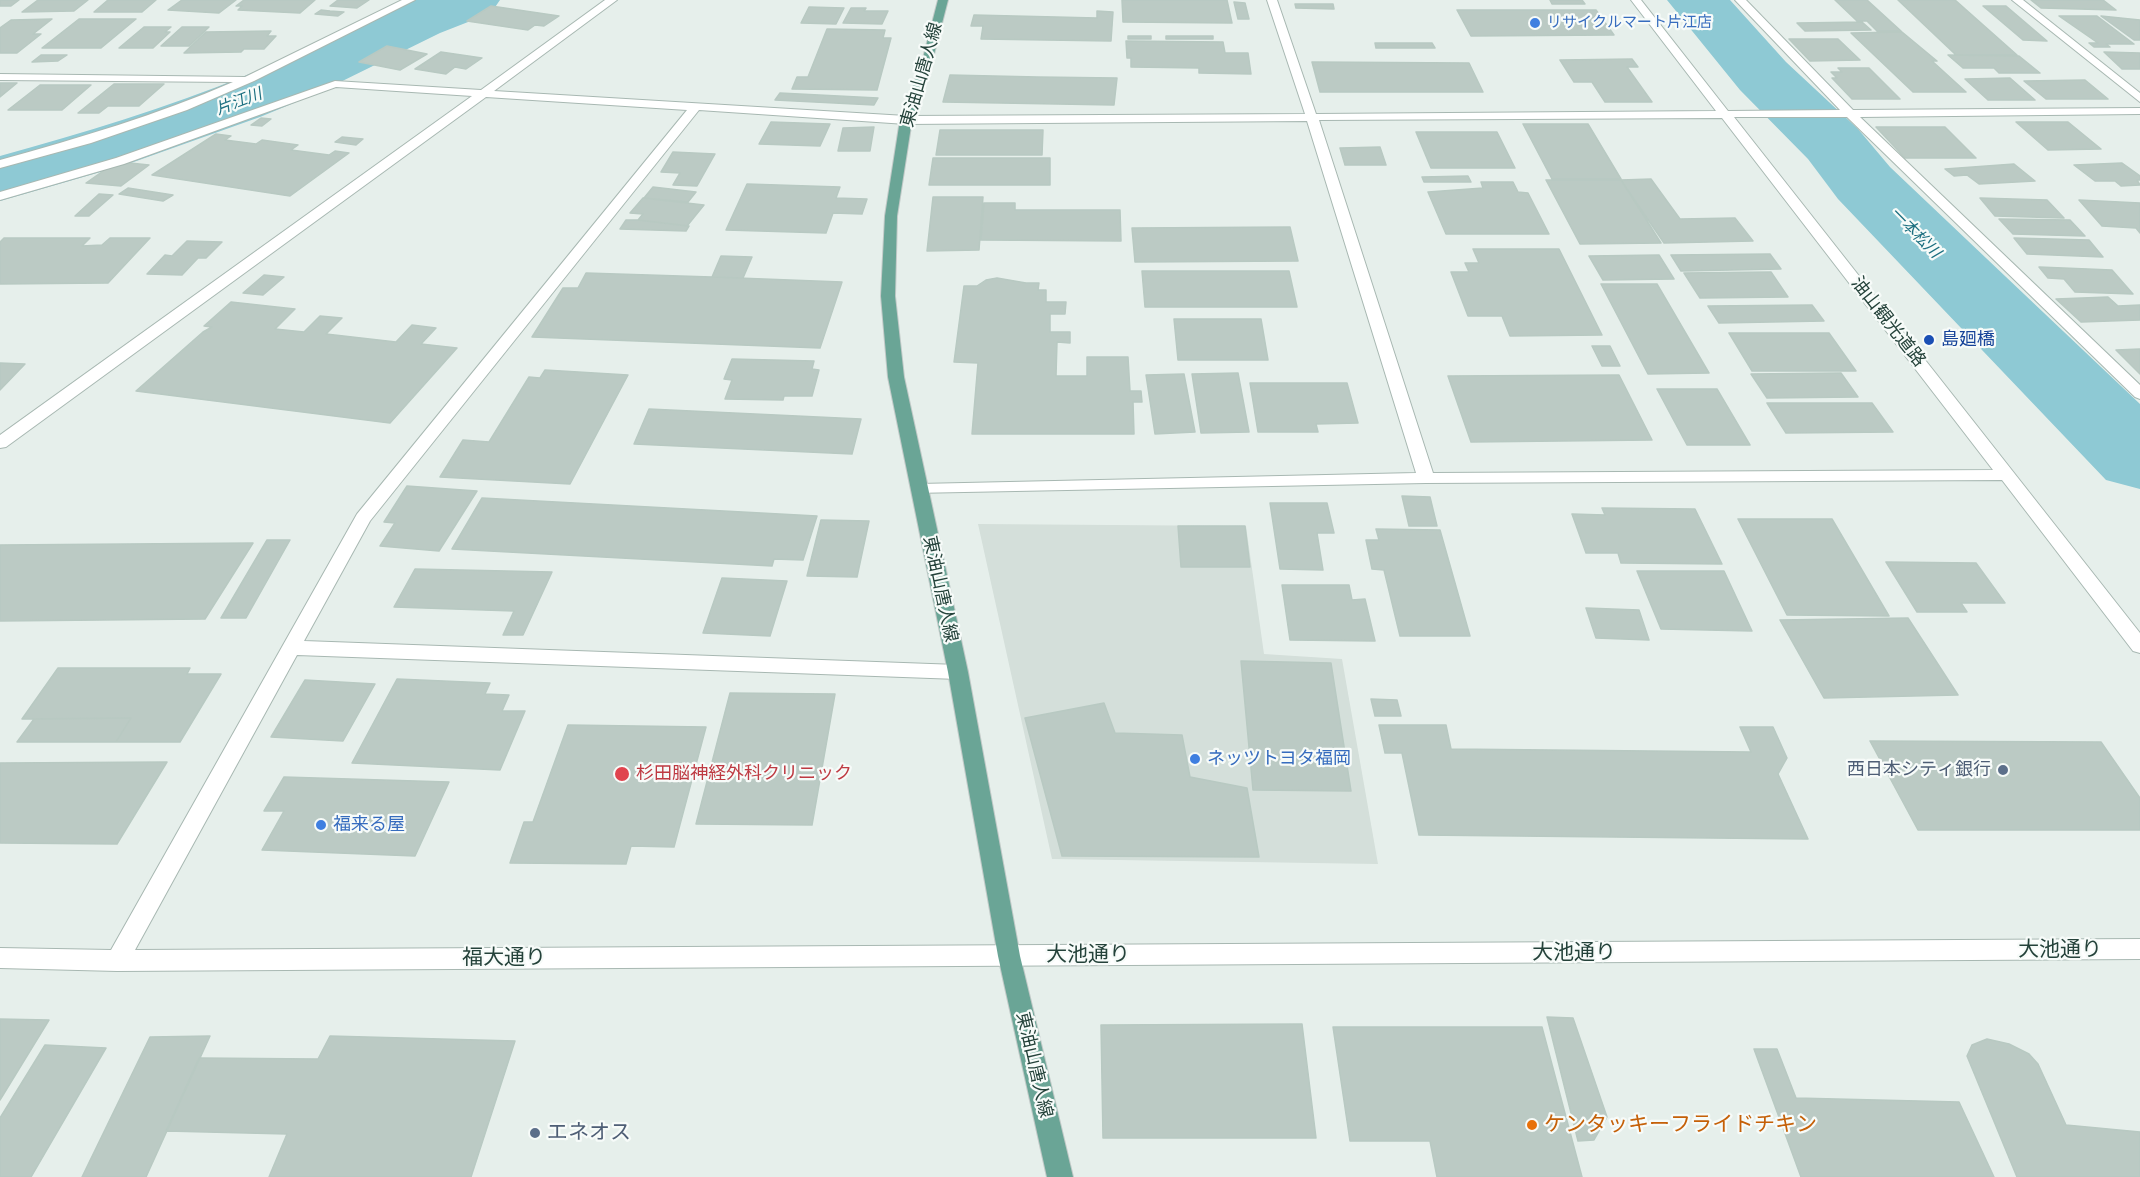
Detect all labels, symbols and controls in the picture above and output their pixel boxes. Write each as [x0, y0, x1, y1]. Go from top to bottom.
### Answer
place label: リサイクルマート片江店 [1547, 14, 1712, 32]
marker: リサイクルマート片江店 [1528, 16, 1542, 30]
street label: 東油山唐人線 [897, 20, 947, 130]
water label: 片江川 [213, 84, 265, 120]
water label: 一本松川 [1886, 204, 1944, 262]
street label: 油山観光道路 [1846, 273, 1930, 371]
place label: 島廻橋 [1941, 329, 1995, 351]
marker: 島廻橋 [1922, 333, 1936, 347]
street label: 東油山唐人線 [918, 534, 962, 644]
place label: ネッツトヨタ福岡 [1207, 748, 1351, 770]
marker: ネッツトヨタ福岡 [1188, 752, 1202, 766]
place label: 西日本シティ銀行 [1847, 759, 1991, 781]
place label: 杉田脳神経外科クリニック [636, 763, 852, 785]
marker: 西日本シティ銀行 [1996, 763, 2010, 777]
marker: 杉田脳神経外科クリニック [613, 765, 631, 783]
place label: 福来る屋 [333, 814, 405, 836]
marker: 福来る屋 [314, 818, 328, 832]
street label: 大池通り [2018, 937, 2102, 963]
street label: 大池通り [1532, 940, 1616, 966]
street label: 大池通り [1046, 942, 1130, 968]
street label: 福大通り [462, 945, 546, 971]
street label: 東油山唐人線 [1011, 1010, 1057, 1120]
place label: ケンタッキーフライドチキン [1544, 1112, 1817, 1138]
marker: ケンタッキーフライドチキン [1525, 1118, 1539, 1132]
place label: エネオス [547, 1120, 631, 1146]
marker: エネオス [528, 1126, 542, 1140]

